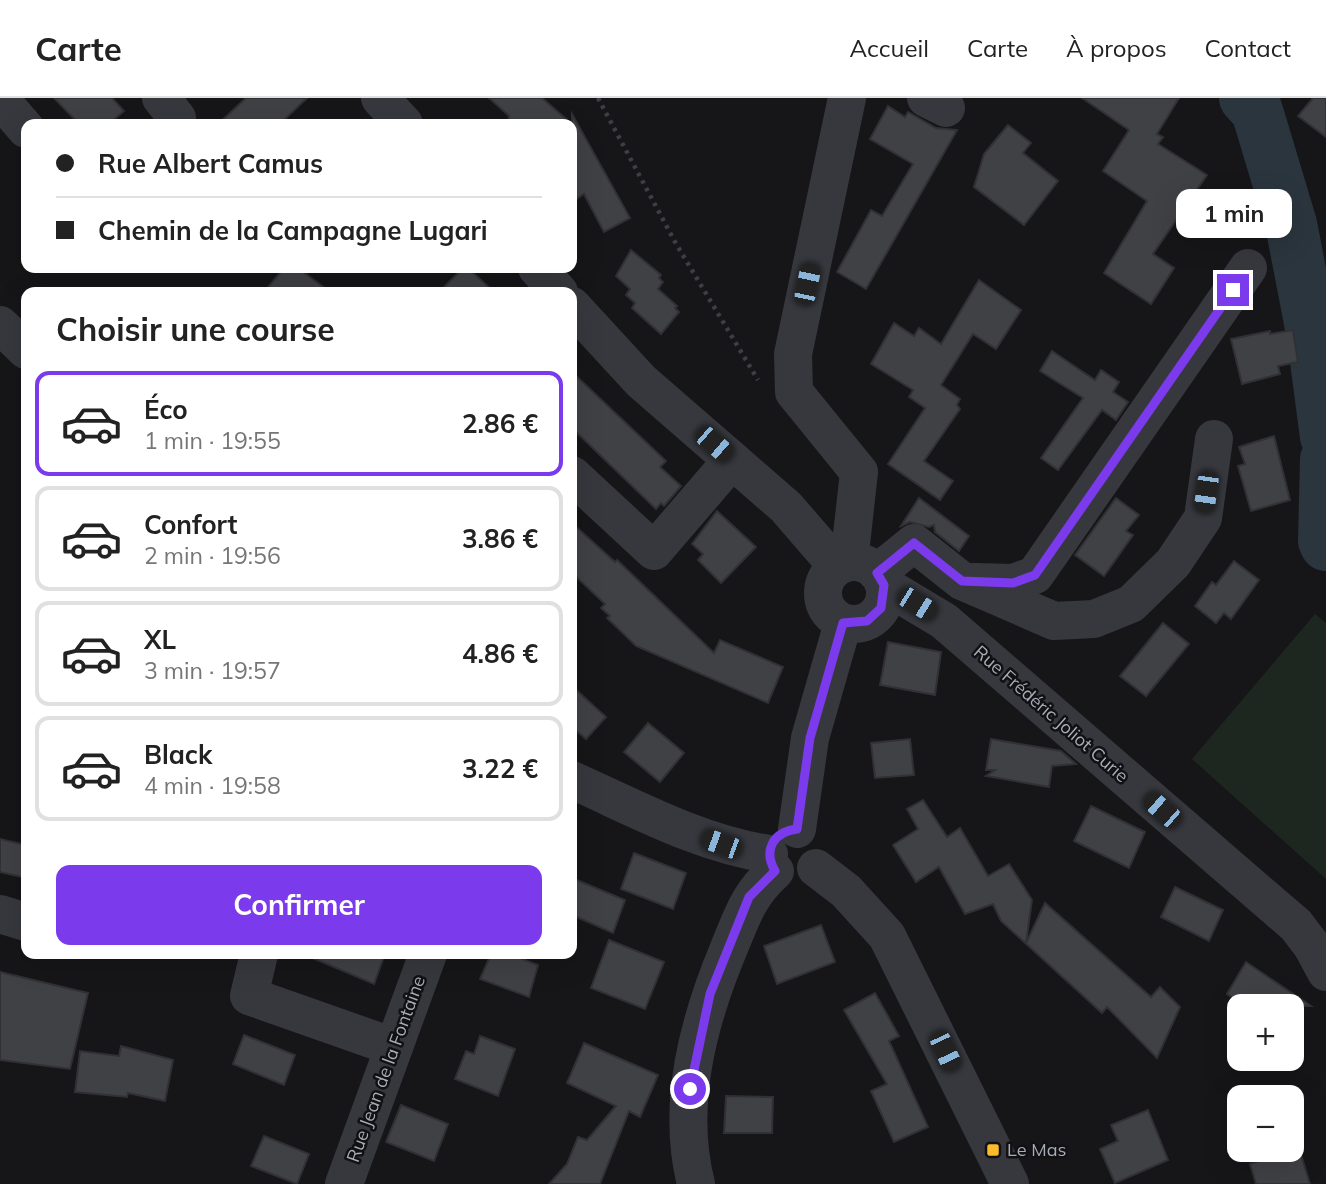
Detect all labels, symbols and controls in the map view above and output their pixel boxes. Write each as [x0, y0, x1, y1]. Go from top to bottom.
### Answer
text: Carte [35, 28, 122, 69]
text: Accueil [850, 33, 929, 63]
text: Carte [967, 33, 1028, 63]
text: À propos [1066, 33, 1167, 63]
text: Contact [1205, 33, 1291, 63]
text: Rue Albert Camus [98, 147, 323, 180]
callout: 1 min [1175, 188, 1291, 238]
text: 1 min [1204, 199, 1264, 228]
text: Chemin de la Campagne Lugari [98, 214, 488, 247]
car [793, 261, 822, 307]
route end [1217, 274, 1249, 306]
text: Choisir une course [56, 309, 335, 349]
icon: car [60, 392, 123, 455]
text: Éco [144, 393, 188, 426]
text: 2.86 € [462, 407, 538, 440]
car [692, 422, 737, 466]
text: 1 min · 19:55 [144, 426, 281, 455]
car [1193, 470, 1220, 514]
icon: car [60, 507, 123, 570]
text: Confort [144, 508, 237, 541]
text: 3.86 € [462, 522, 538, 555]
text: 2 min · 19:56 [144, 541, 281, 570]
car [894, 584, 941, 624]
icon: car [60, 622, 123, 685]
text: XL [144, 623, 176, 656]
text: 4.86 € [462, 637, 538, 670]
street label: Rue Frédéric Joliot Curie [969, 640, 1133, 787]
text: 3 min · 19:57 [144, 656, 281, 685]
icon: car [60, 737, 123, 800]
text: Black [144, 738, 212, 771]
text: 3.22 € [462, 752, 538, 785]
text: 4 min · 19:58 [144, 771, 281, 800]
car [1140, 788, 1185, 832]
car [698, 827, 745, 861]
button: Confirmer [56, 865, 542, 945]
street label: Rue Jean de la Fontaine [341, 973, 430, 1165]
map controls [1227, 994, 1304, 1162]
button: + [1227, 994, 1304, 1071]
car [927, 1028, 964, 1074]
route start [674, 1073, 706, 1105]
button: − [1227, 1085, 1304, 1162]
place label: Le Mas [1007, 1138, 1066, 1161]
marker: Le Mas [985, 1142, 1001, 1158]

